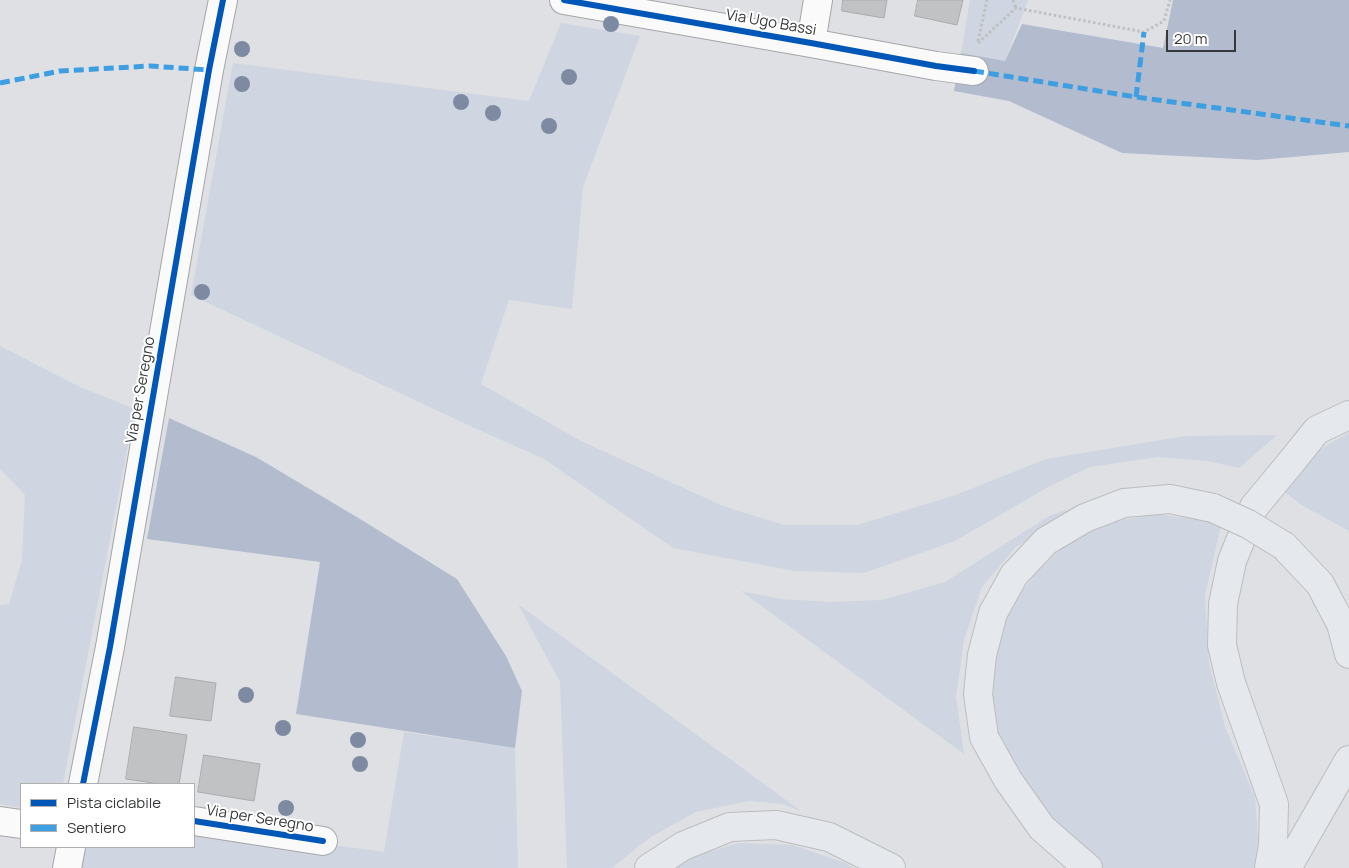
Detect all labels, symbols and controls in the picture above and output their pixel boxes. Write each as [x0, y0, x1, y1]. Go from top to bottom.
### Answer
street label: Via Ugo Bassi [724, 6, 818, 40]
scale bar [1169, 20, 1239, 52]
text: 20 m [1174, 28, 1207, 49]
street label: Via per Seregno [123, 335, 159, 445]
legend [20, 783, 195, 848]
text: Pista ciclabile [67, 792, 161, 813]
street label: Via per Seregno [205, 802, 315, 836]
text: Sentiero [67, 817, 126, 838]

